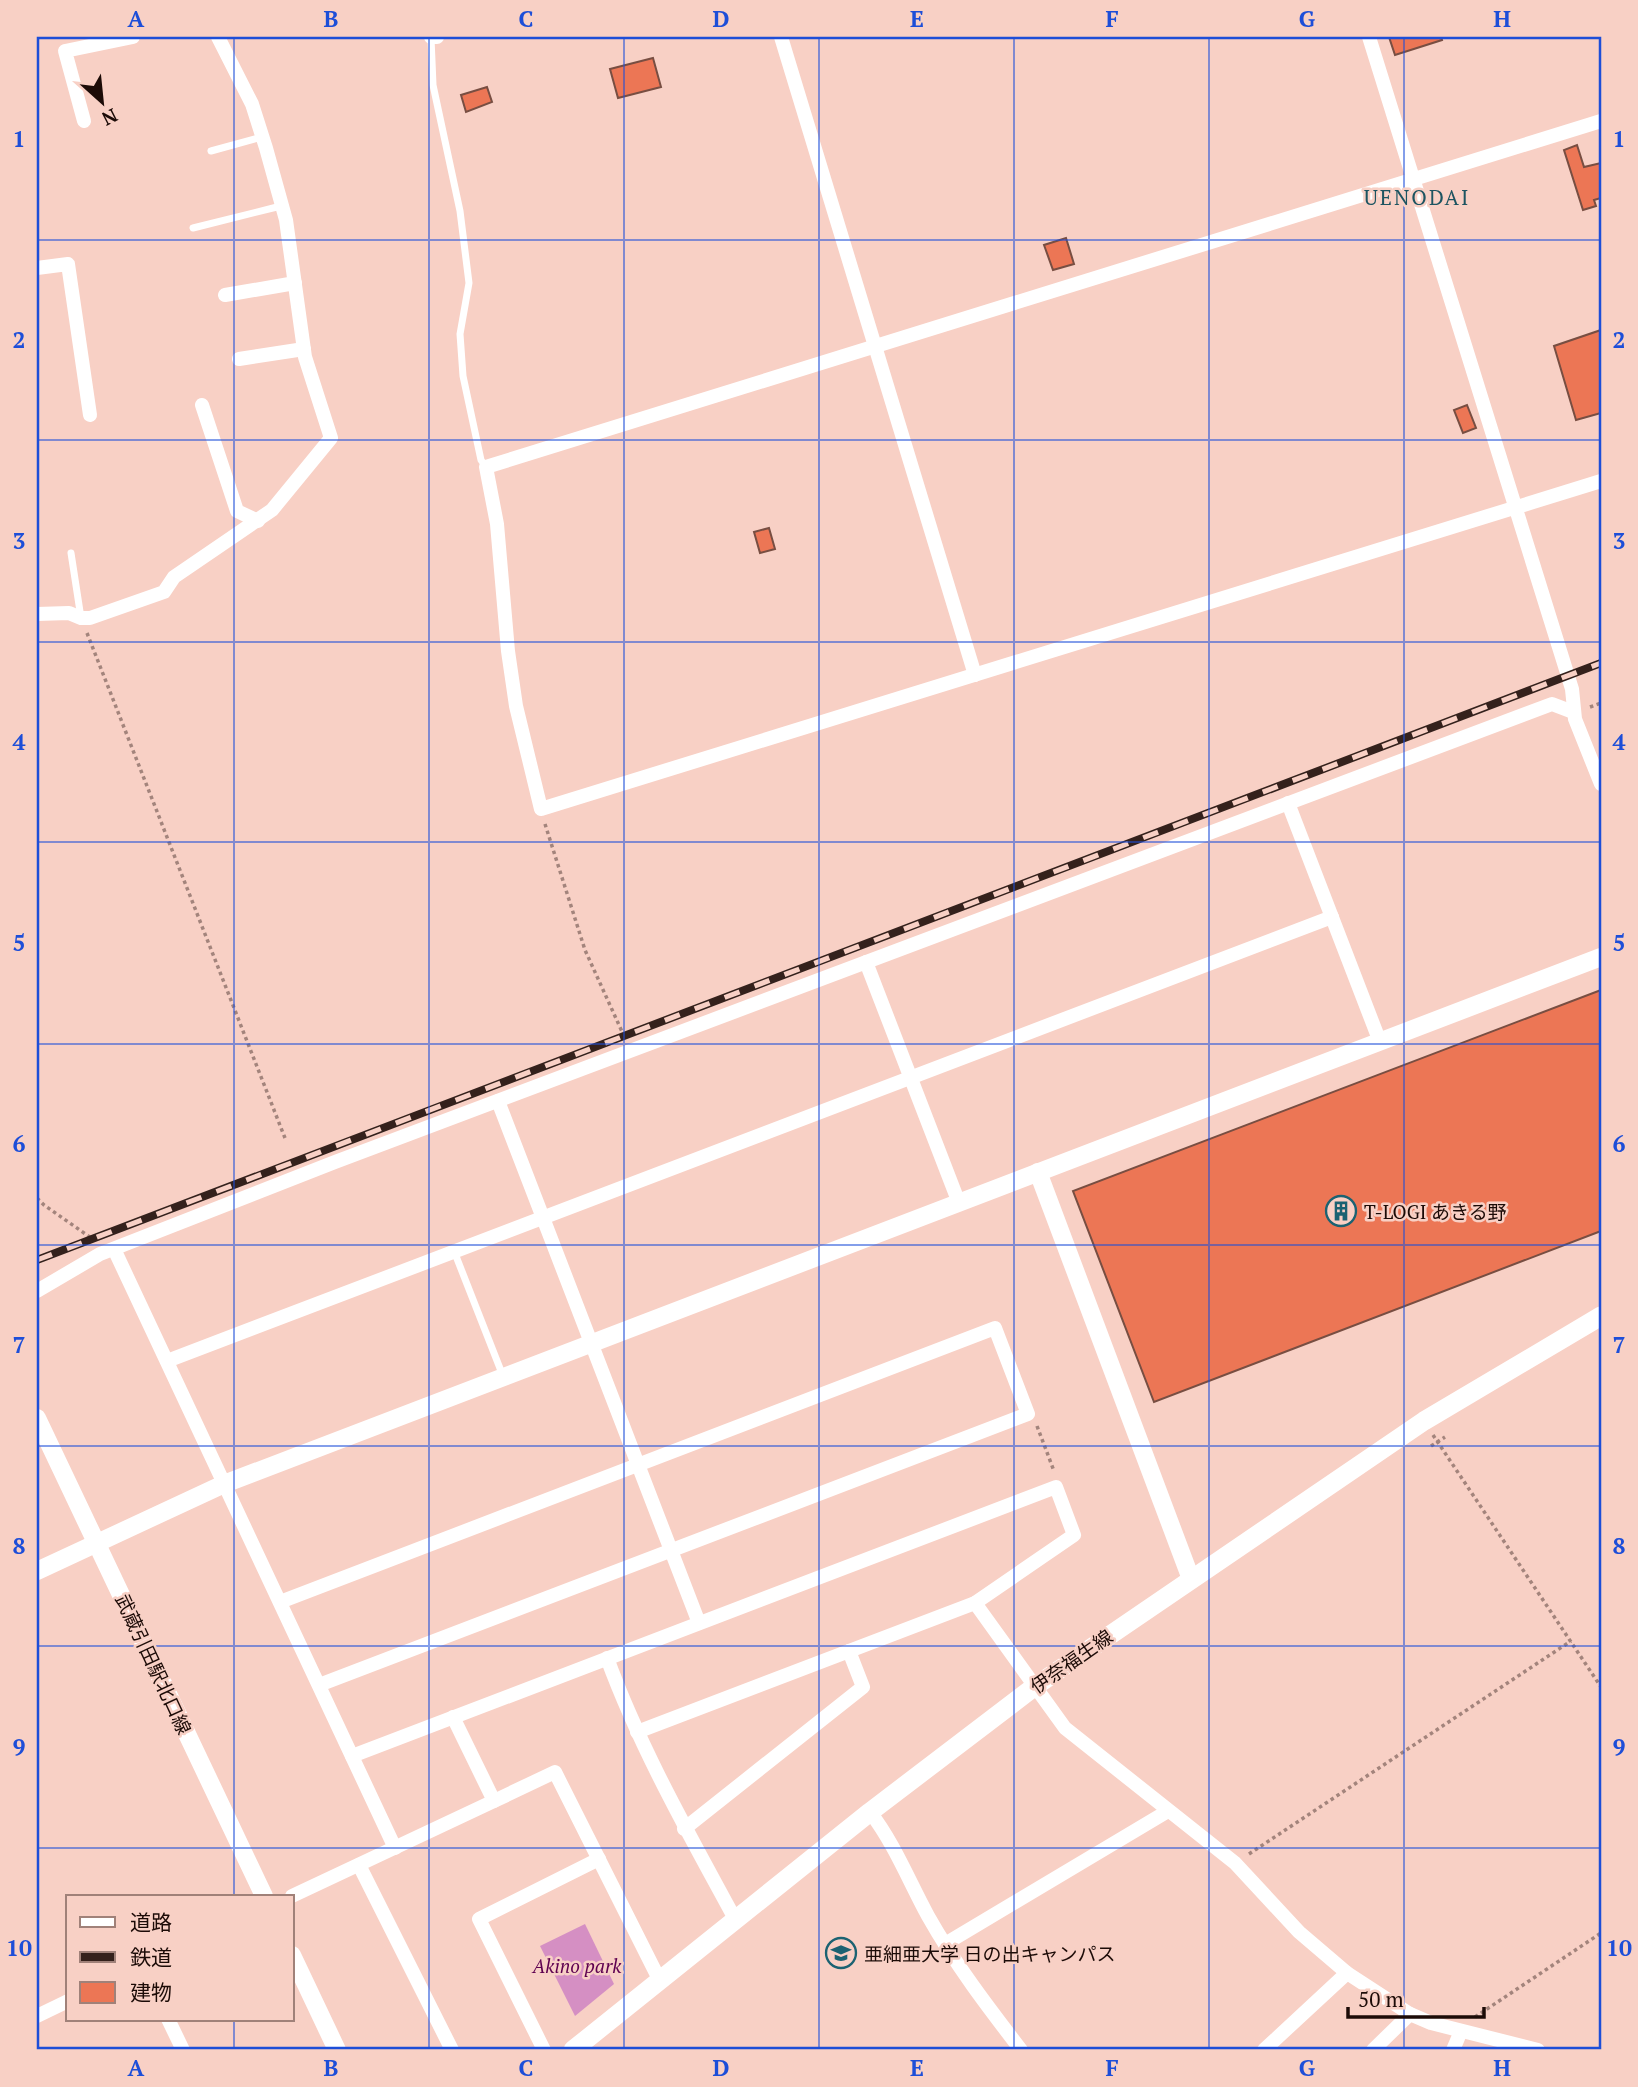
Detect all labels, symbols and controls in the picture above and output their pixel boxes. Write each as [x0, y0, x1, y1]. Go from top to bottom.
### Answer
text: A [128, 3, 145, 34]
text: B [324, 3, 339, 34]
text: C [519, 3, 534, 34]
text: D [713, 3, 730, 34]
text: E [910, 3, 924, 34]
text: F [1105, 3, 1119, 34]
text: G [1299, 3, 1316, 34]
text: H [1493, 3, 1511, 34]
north arrow [66, 66, 136, 136]
text: N [97, 103, 122, 132]
text: 1 [13, 123, 26, 154]
text: 1 [1613, 123, 1626, 154]
district label: UENODAI [1364, 183, 1470, 211]
text: 2 [13, 324, 26, 355]
text: 2 [1613, 324, 1626, 355]
text: 3 [13, 525, 26, 556]
text: 3 [1613, 525, 1626, 556]
text: 4 [13, 726, 26, 757]
text: 4 [1613, 726, 1626, 757]
text: 5 [13, 927, 26, 958]
text: 5 [1613, 927, 1626, 958]
text: 6 [13, 1128, 26, 1159]
text: 6 [1613, 1128, 1626, 1159]
building icon: T-LOGI あきる野 [1324, 1194, 1358, 1228]
place label: T-LOGI あきる野 [1364, 1199, 1507, 1224]
text: 7 [13, 1329, 26, 1360]
text: 7 [1613, 1329, 1626, 1360]
text: 8 [13, 1530, 26, 1561]
text: 8 [1613, 1530, 1626, 1561]
street label: 武蔵引田駅北口線 [111, 1590, 197, 1738]
street label: 伊奈福生線 [1025, 1624, 1117, 1698]
text: 9 [13, 1731, 26, 1762]
text: 9 [1613, 1731, 1626, 1762]
legend [66, 1895, 294, 2021]
text: 道路 [130, 1908, 172, 1936]
text: 10 [6, 1932, 32, 1963]
text: 10 [1606, 1932, 1632, 1963]
school or university icon: 亜細亜大学 日の出キャンパス [824, 1936, 858, 1970]
place label: 亜細亜大学 日の出キャンパス [864, 1941, 1116, 1966]
text: 鉄道 [130, 1943, 172, 1971]
park label: Akino park [532, 1953, 622, 1978]
scale bar [1348, 1975, 1484, 2019]
text: 建物 [130, 1978, 172, 2006]
text: 50 m [1358, 1985, 1404, 2013]
text: A [128, 2052, 145, 2083]
text: B [324, 2052, 339, 2083]
text: C [519, 2052, 534, 2083]
text: D [713, 2052, 730, 2083]
text: E [910, 2052, 924, 2083]
text: F [1105, 2052, 1119, 2083]
text: G [1299, 2052, 1316, 2083]
text: H [1493, 2052, 1511, 2083]

